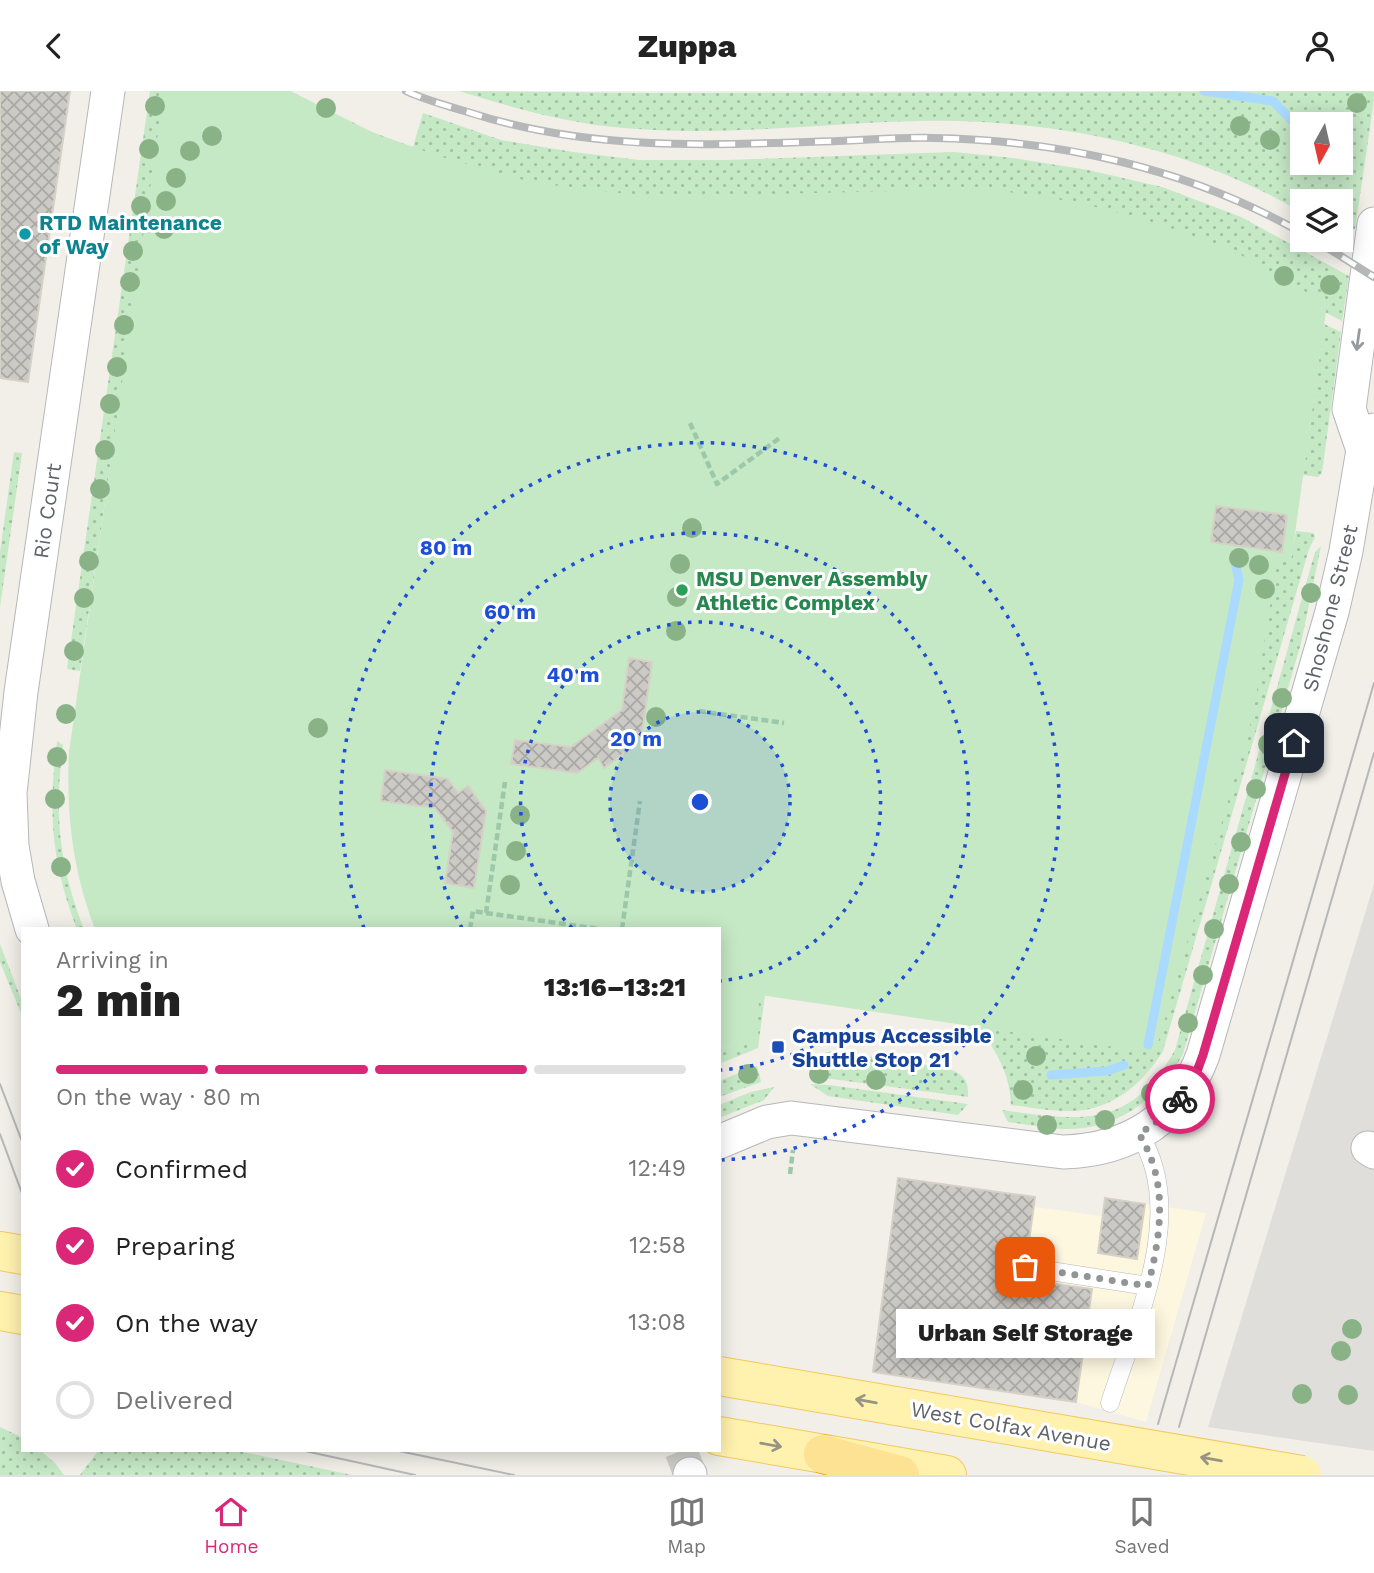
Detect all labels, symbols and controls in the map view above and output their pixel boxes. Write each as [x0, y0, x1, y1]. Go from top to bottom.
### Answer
icon: back [35, 27, 73, 65]
text: Zuppa [638, 27, 736, 65]
icon: person [1301, 27, 1339, 65]
north arrow [1290, 112, 1353, 175]
map controls [1290, 112, 1353, 252]
button: layers [1290, 189, 1353, 252]
place label: RTD Maintenance of Way [39, 210, 222, 259]
marker: RTD Maintenance of Way [17, 226, 33, 242]
one-way arrow [1351, 328, 1364, 351]
street label: Rio Court [28, 462, 66, 560]
street label: Shoshone Street [1297, 522, 1363, 694]
text: 80 m [420, 535, 472, 560]
place label: MSU Denver Assembly Athletic Complex [696, 566, 928, 615]
marker: MSU Denver Assembly Athletic Complex [674, 582, 690, 598]
text: 60 m [484, 599, 536, 624]
text: 40 m [547, 662, 599, 687]
pin [1264, 713, 1324, 773]
icon: home [1275, 724, 1313, 762]
text: 20 m [610, 726, 662, 751]
centre of rings [688, 790, 712, 814]
text: Arriving in [56, 947, 169, 974]
text: 13:16–13:21 [544, 972, 686, 1002]
text: 2 min [56, 973, 181, 1027]
place label: Campus Accessible Shuttle Stop 21 [792, 1023, 992, 1072]
marker: Campus Accessible Shuttle Stop 21 [770, 1039, 786, 1055]
courier [1145, 1064, 1215, 1134]
icon: bike [1161, 1080, 1199, 1118]
text: On the way · 80 m [56, 1084, 261, 1111]
icon: check [56, 1150, 94, 1188]
text: Confirmed [115, 1154, 248, 1184]
text: 12:49 [629, 1155, 686, 1182]
icon: check [56, 1227, 94, 1265]
text: Preparing [115, 1231, 235, 1261]
text: 12:58 [629, 1232, 686, 1259]
pin [995, 1237, 1055, 1297]
icon: bag [1006, 1248, 1044, 1286]
icon: check [56, 1304, 94, 1342]
text: On the way [115, 1308, 258, 1338]
text: 13:08 [628, 1309, 686, 1336]
callout: Urban Self Storage [895, 1309, 1154, 1358]
text: Urban Self Storage [918, 1320, 1133, 1347]
text: Delivered [115, 1385, 234, 1415]
one-way arrow [855, 1394, 878, 1407]
street label: West Colfax Avenue [909, 1396, 1113, 1456]
one-way arrow [759, 1439, 782, 1452]
one-way arrow [1200, 1452, 1223, 1466]
tab: Home [204, 1493, 259, 1558]
tab: Map [667, 1493, 706, 1558]
tab: Saved [1114, 1493, 1170, 1558]

